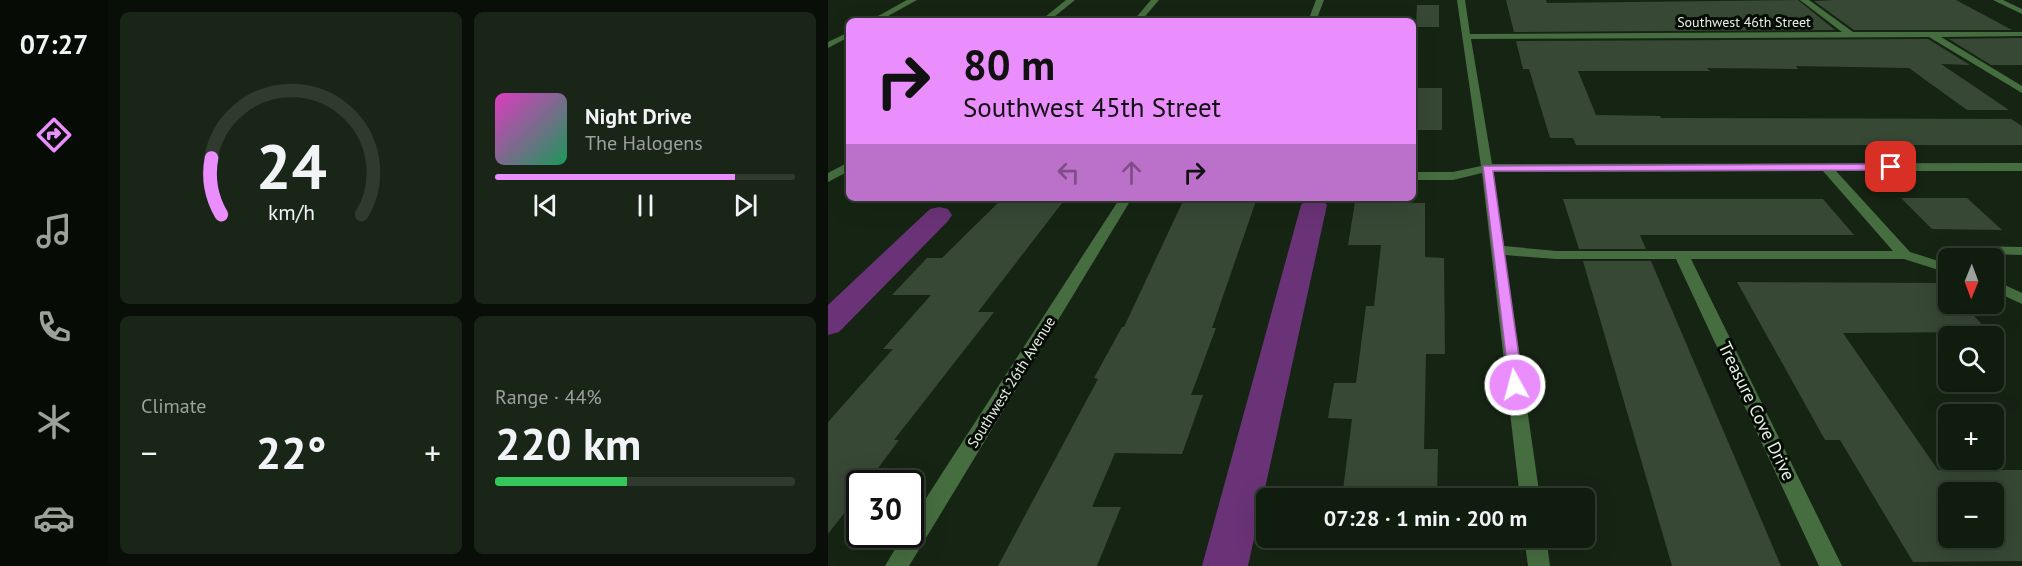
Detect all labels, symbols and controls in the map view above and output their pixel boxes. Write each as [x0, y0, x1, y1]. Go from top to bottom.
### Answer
street label: Southwest 46th Street [1677, 13, 1811, 31]
text: 07:27 [20, 27, 88, 61]
text: 80 m [963, 37, 1055, 92]
icon: right [864, 42, 942, 120]
text: Southwest 45th Street [963, 90, 1221, 124]
text: Night Drive [585, 102, 692, 130]
icon: directions [33, 114, 75, 156]
text: 24 [256, 125, 326, 206]
text: The Halogens [585, 130, 703, 156]
pin [1865, 141, 1916, 192]
icon: arrive [1874, 150, 1907, 183]
icon: left [1052, 156, 1085, 189]
icon: ahead [1115, 156, 1148, 189]
icon: right [1178, 156, 1211, 189]
icon: previous [529, 189, 562, 222]
icon: pause [629, 189, 662, 222]
icon: next [729, 189, 762, 222]
text: km/h [267, 198, 314, 226]
icon: music [33, 210, 75, 252]
north arrow [1938, 248, 2004, 314]
map controls [1938, 248, 2004, 548]
icon: phone [33, 306, 75, 348]
street label: Southwest 26th Avenue [963, 313, 1059, 451]
button: search [1938, 326, 2004, 392]
street label: Treasure Cove Drive [1713, 338, 1801, 484]
position arrow [1483, 353, 1547, 417]
text: Range · 44% [495, 384, 602, 410]
text: Climate [141, 393, 207, 419]
icon: climate [33, 401, 75, 443]
button: + [1938, 404, 2004, 470]
text: 220 km [495, 414, 641, 472]
text: 22° [256, 423, 326, 481]
text: − [141, 431, 158, 474]
text: + [424, 431, 441, 474]
speed limit sign: 30 [846, 470, 924, 548]
button: − [1938, 482, 2004, 548]
icon: car [33, 497, 75, 539]
text: 07:28 · 1 min · 200 m [1324, 504, 1527, 532]

